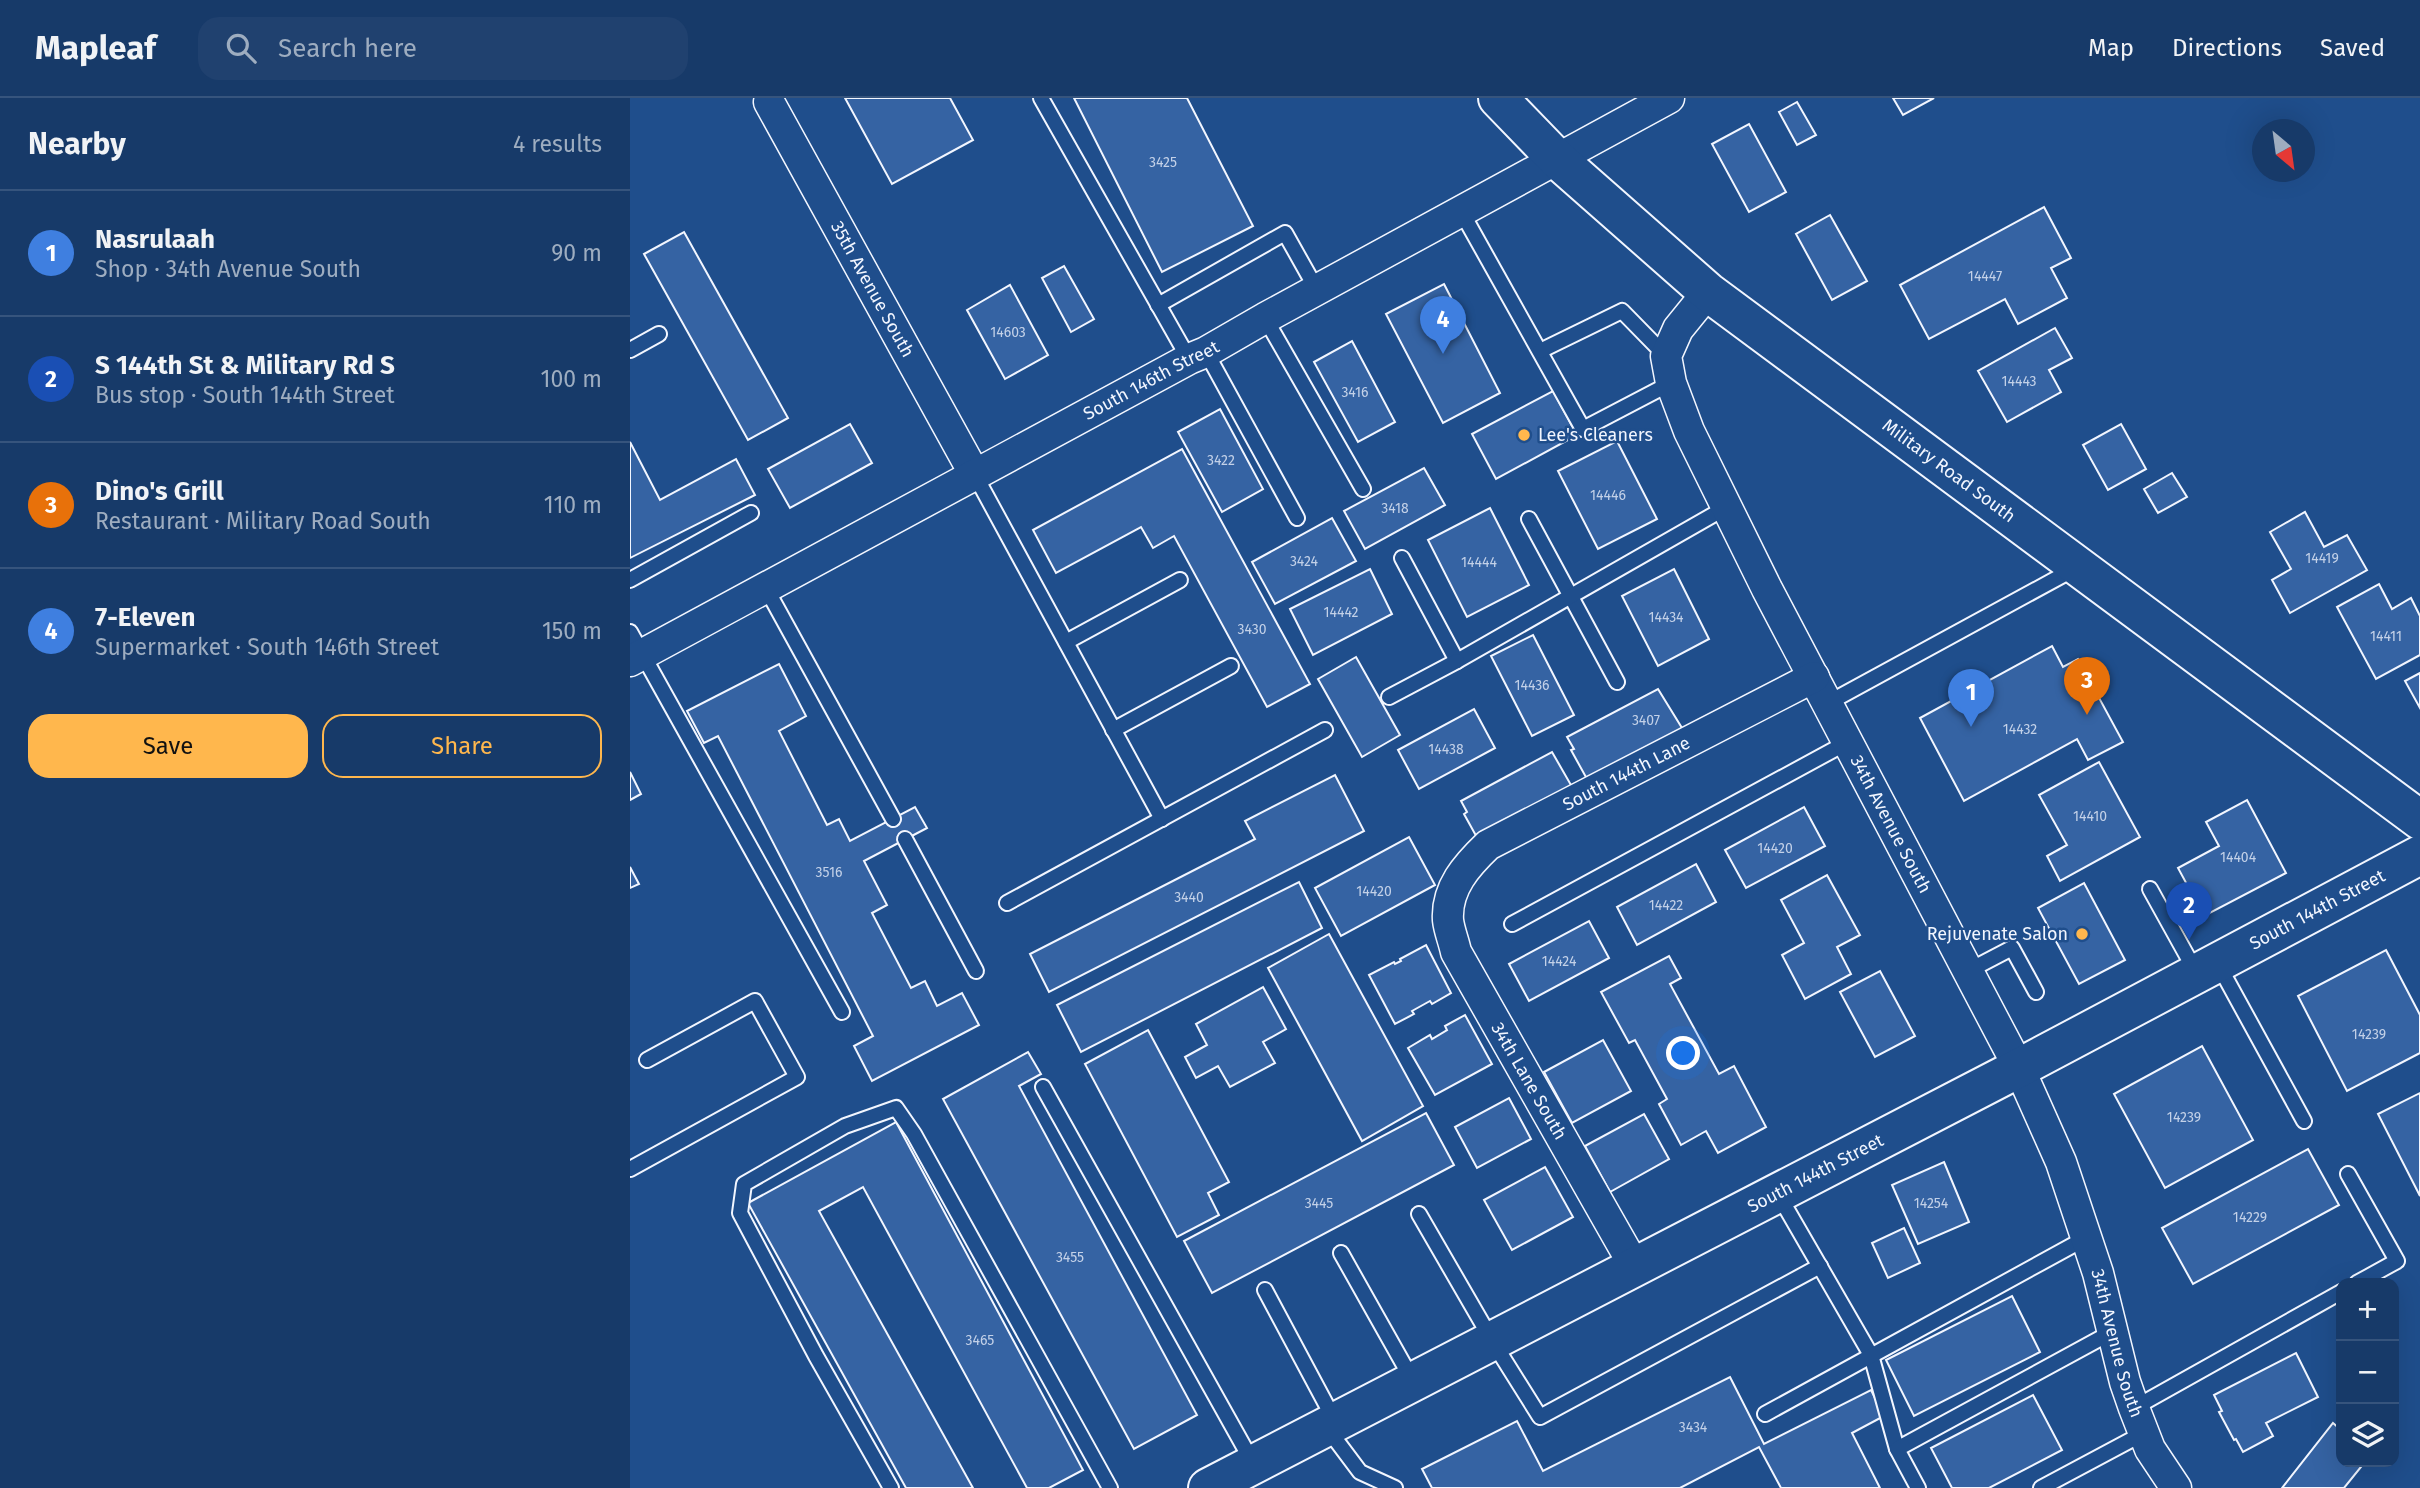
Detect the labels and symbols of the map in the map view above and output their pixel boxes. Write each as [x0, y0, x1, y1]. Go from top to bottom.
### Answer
north arrow [2252, 119, 2315, 182]
house number: 3425 [1149, 154, 1177, 171]
street label: 35th Avenue South [826, 217, 919, 361]
house number: 14447 [1968, 268, 2002, 285]
pin: 4 [1420, 296, 1466, 354]
house number: 14603 [990, 324, 1026, 341]
street label: South 146th Street [1079, 336, 1224, 425]
house number: 14443 [2001, 373, 2037, 390]
house number: 3416 [1341, 384, 1369, 401]
street label: Military Road South [1878, 414, 2020, 527]
place label: Lee's Cleaners [1538, 424, 1653, 446]
marker: Lee's Cleaners [1516, 427, 1532, 443]
house number: 3422 [1207, 452, 1235, 469]
house number: 14446 [1590, 487, 1626, 504]
house number: 3418 [1381, 500, 1409, 517]
house number: 14419 [2305, 550, 2339, 567]
house number: 3424 [1290, 553, 1319, 570]
house number: 14444 [1461, 554, 1497, 571]
house number: 14442 [1323, 604, 1359, 621]
house number: 14434 [1648, 609, 1684, 626]
house number: 3430 [1238, 621, 1267, 638]
house number: 14411 [2370, 628, 2402, 645]
pin: 3 [2064, 657, 2110, 715]
pin: 1 [1948, 669, 1994, 727]
house number: 14436 [1514, 677, 1550, 694]
house number: 3407 [1632, 712, 1660, 729]
house number: 14432 [2003, 721, 2037, 738]
street label: South 144th Lane [1559, 732, 1694, 816]
house number: 14438 [1428, 741, 1464, 758]
street label: 34th Avenue South [1845, 752, 1936, 897]
house number: 14410 [2073, 808, 2107, 825]
house number: 14420 [1757, 840, 1793, 857]
house number: 14404 [2220, 849, 2257, 866]
house number: 3516 [816, 864, 842, 881]
street label: South 144th Street [2246, 864, 2389, 955]
pin: 2 [2166, 882, 2212, 940]
house number: 14420 [1356, 883, 1392, 900]
house number: 3440 [1174, 889, 1204, 906]
house number: 14422 [1649, 897, 1683, 914]
place label: Rejuvenate Salon [1927, 923, 2068, 945]
marker: Rejuvenate Salon [2074, 926, 2090, 942]
house number: 14424 [1542, 953, 1577, 970]
street label: 34th Lane South [1487, 1018, 1571, 1144]
house number: 14239 [2352, 1026, 2386, 1043]
your location [1666, 1036, 1700, 1070]
house number: 14239 [2167, 1109, 2201, 1126]
street label: South 144th Street [1744, 1129, 1888, 1218]
house number: 3445 [1305, 1195, 1333, 1212]
house number: 14254 [1914, 1195, 1949, 1212]
house number: 14229 [2233, 1209, 2267, 1226]
house number: 3455 [1056, 1249, 1084, 1266]
street label: 34th Avenue South [2086, 1267, 2148, 1421]
house number: 3465 [966, 1332, 994, 1349]
house number: 3434 [1679, 1419, 1708, 1436]

